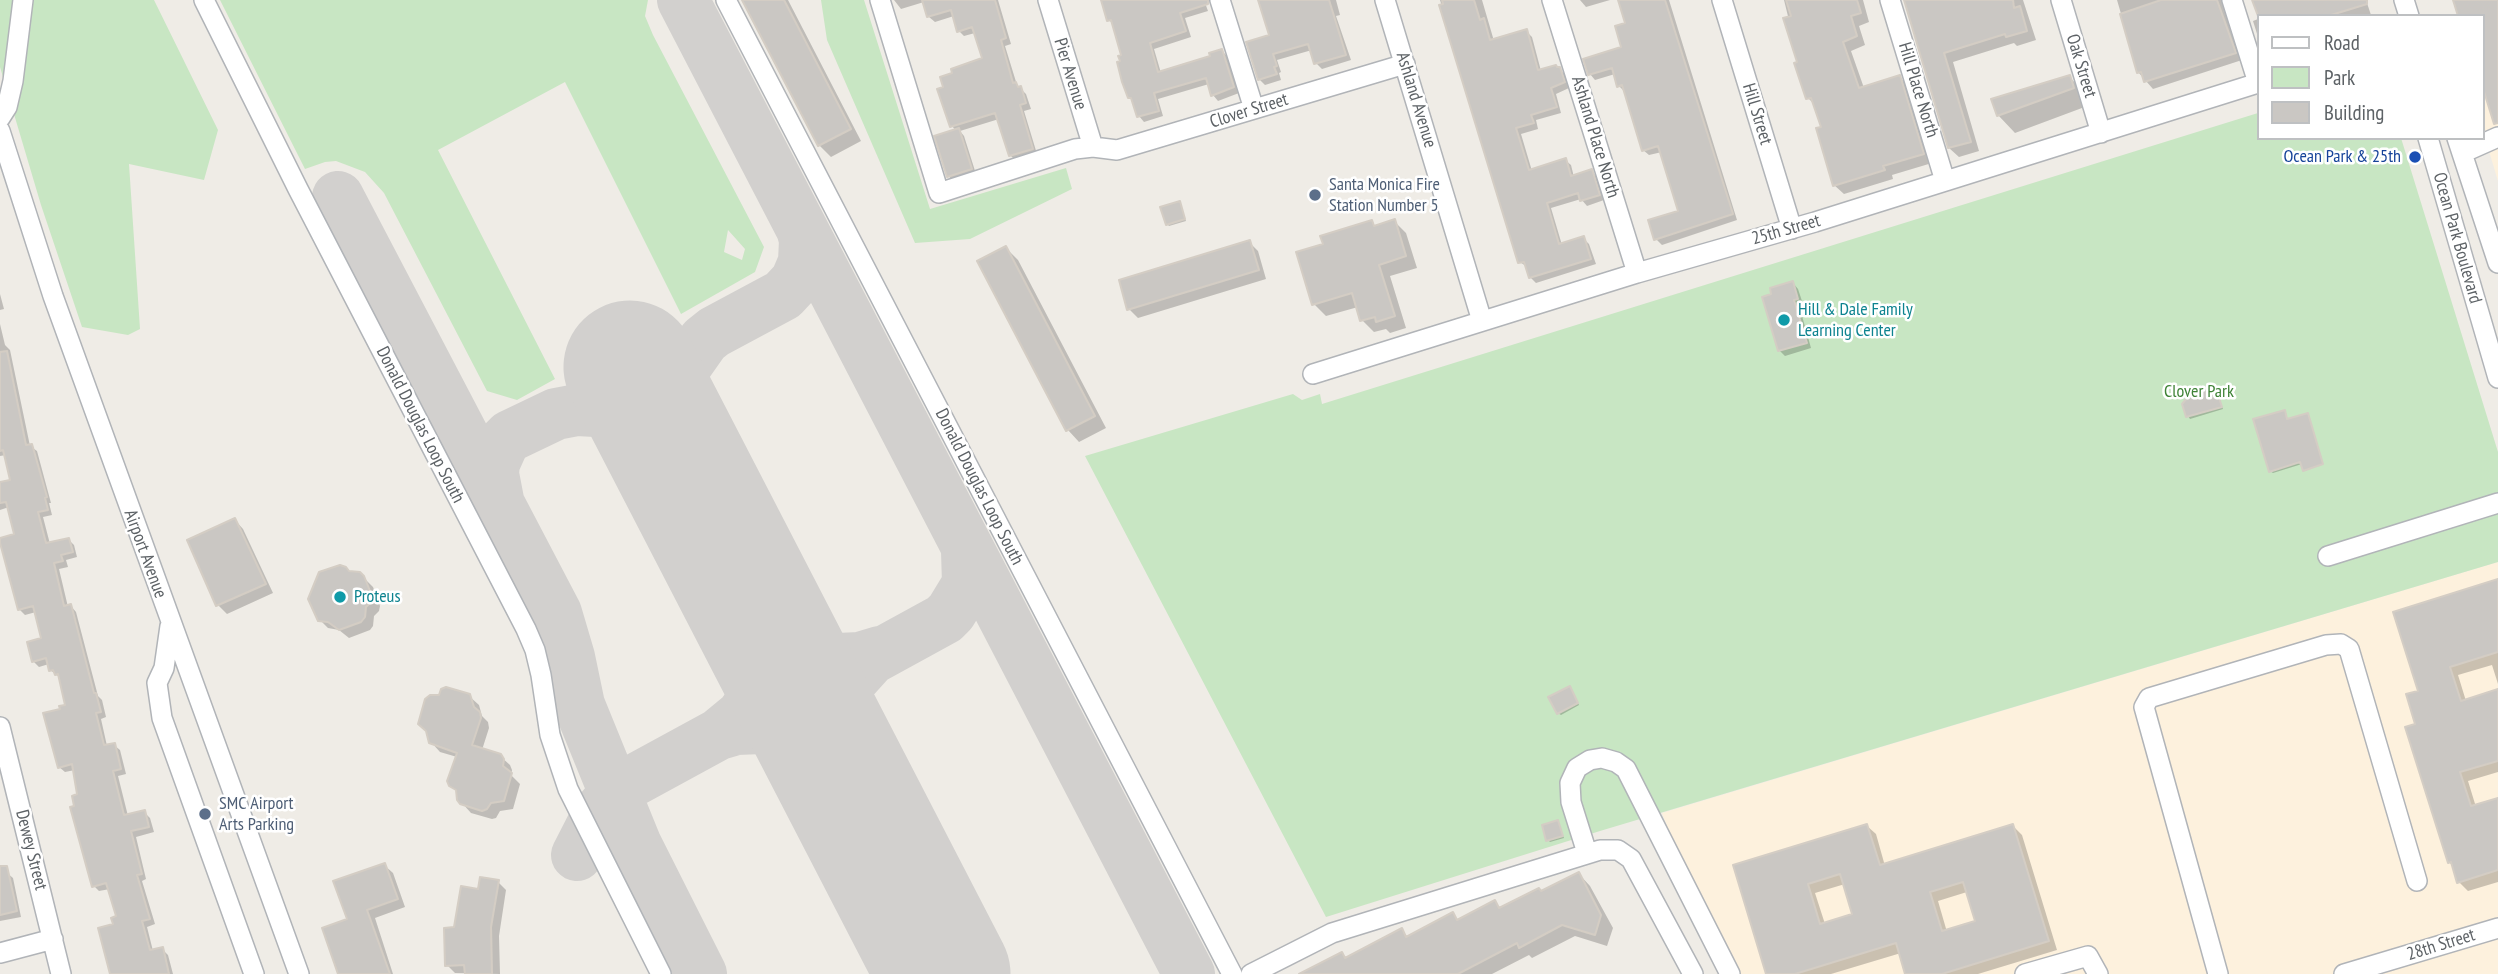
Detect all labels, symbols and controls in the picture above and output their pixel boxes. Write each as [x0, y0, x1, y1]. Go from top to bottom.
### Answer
legend [2256, 14, 2484, 140]
text: Road [2324, 29, 2360, 56]
street label: Oak Street [2061, 32, 2101, 100]
street label: Pier Avenue [1049, 36, 1091, 112]
street label: Hill Place North [1893, 40, 1943, 140]
street label: Ashland Avenue [1391, 50, 1441, 150]
text: Park [2324, 64, 2355, 91]
street label: Ashland Place North [1566, 74, 1624, 200]
street label: Hill Street [1737, 81, 1777, 147]
street label: Clover Street [1207, 89, 1291, 133]
text: Building [2324, 99, 2384, 126]
place label: Ocean Park & 25th [2283, 146, 2401, 168]
marker: Ocean Park & 25th [2407, 149, 2423, 165]
street label: Ocean Park Boulevard [2428, 170, 2486, 306]
place label: Santa Monica Fire Station Number 5 [1329, 174, 1440, 216]
marker: Santa Monica Fire Station Number 5 [1307, 187, 1323, 203]
street label: 25th Street [1749, 210, 1823, 250]
place label: Hill & Dale Family Learning Center [1798, 299, 1913, 342]
marker: Hill & Dale Family Learning Center [1776, 312, 1792, 328]
street label: Donald Douglas Loop South [371, 343, 469, 507]
park label: Clover Park [2164, 381, 2234, 403]
street label: Donald Douglas Loop South [930, 405, 1028, 569]
street label: Airport Avenue [119, 507, 171, 601]
place label: Proteus [354, 586, 400, 608]
marker: Proteus [332, 589, 348, 605]
place label: SMC Airport Arts Parking [219, 793, 294, 836]
marker: SMC Airport Arts Parking [197, 806, 213, 822]
street label: Dewey Street [11, 808, 51, 892]
street label: 28th Street [2404, 924, 2478, 966]

